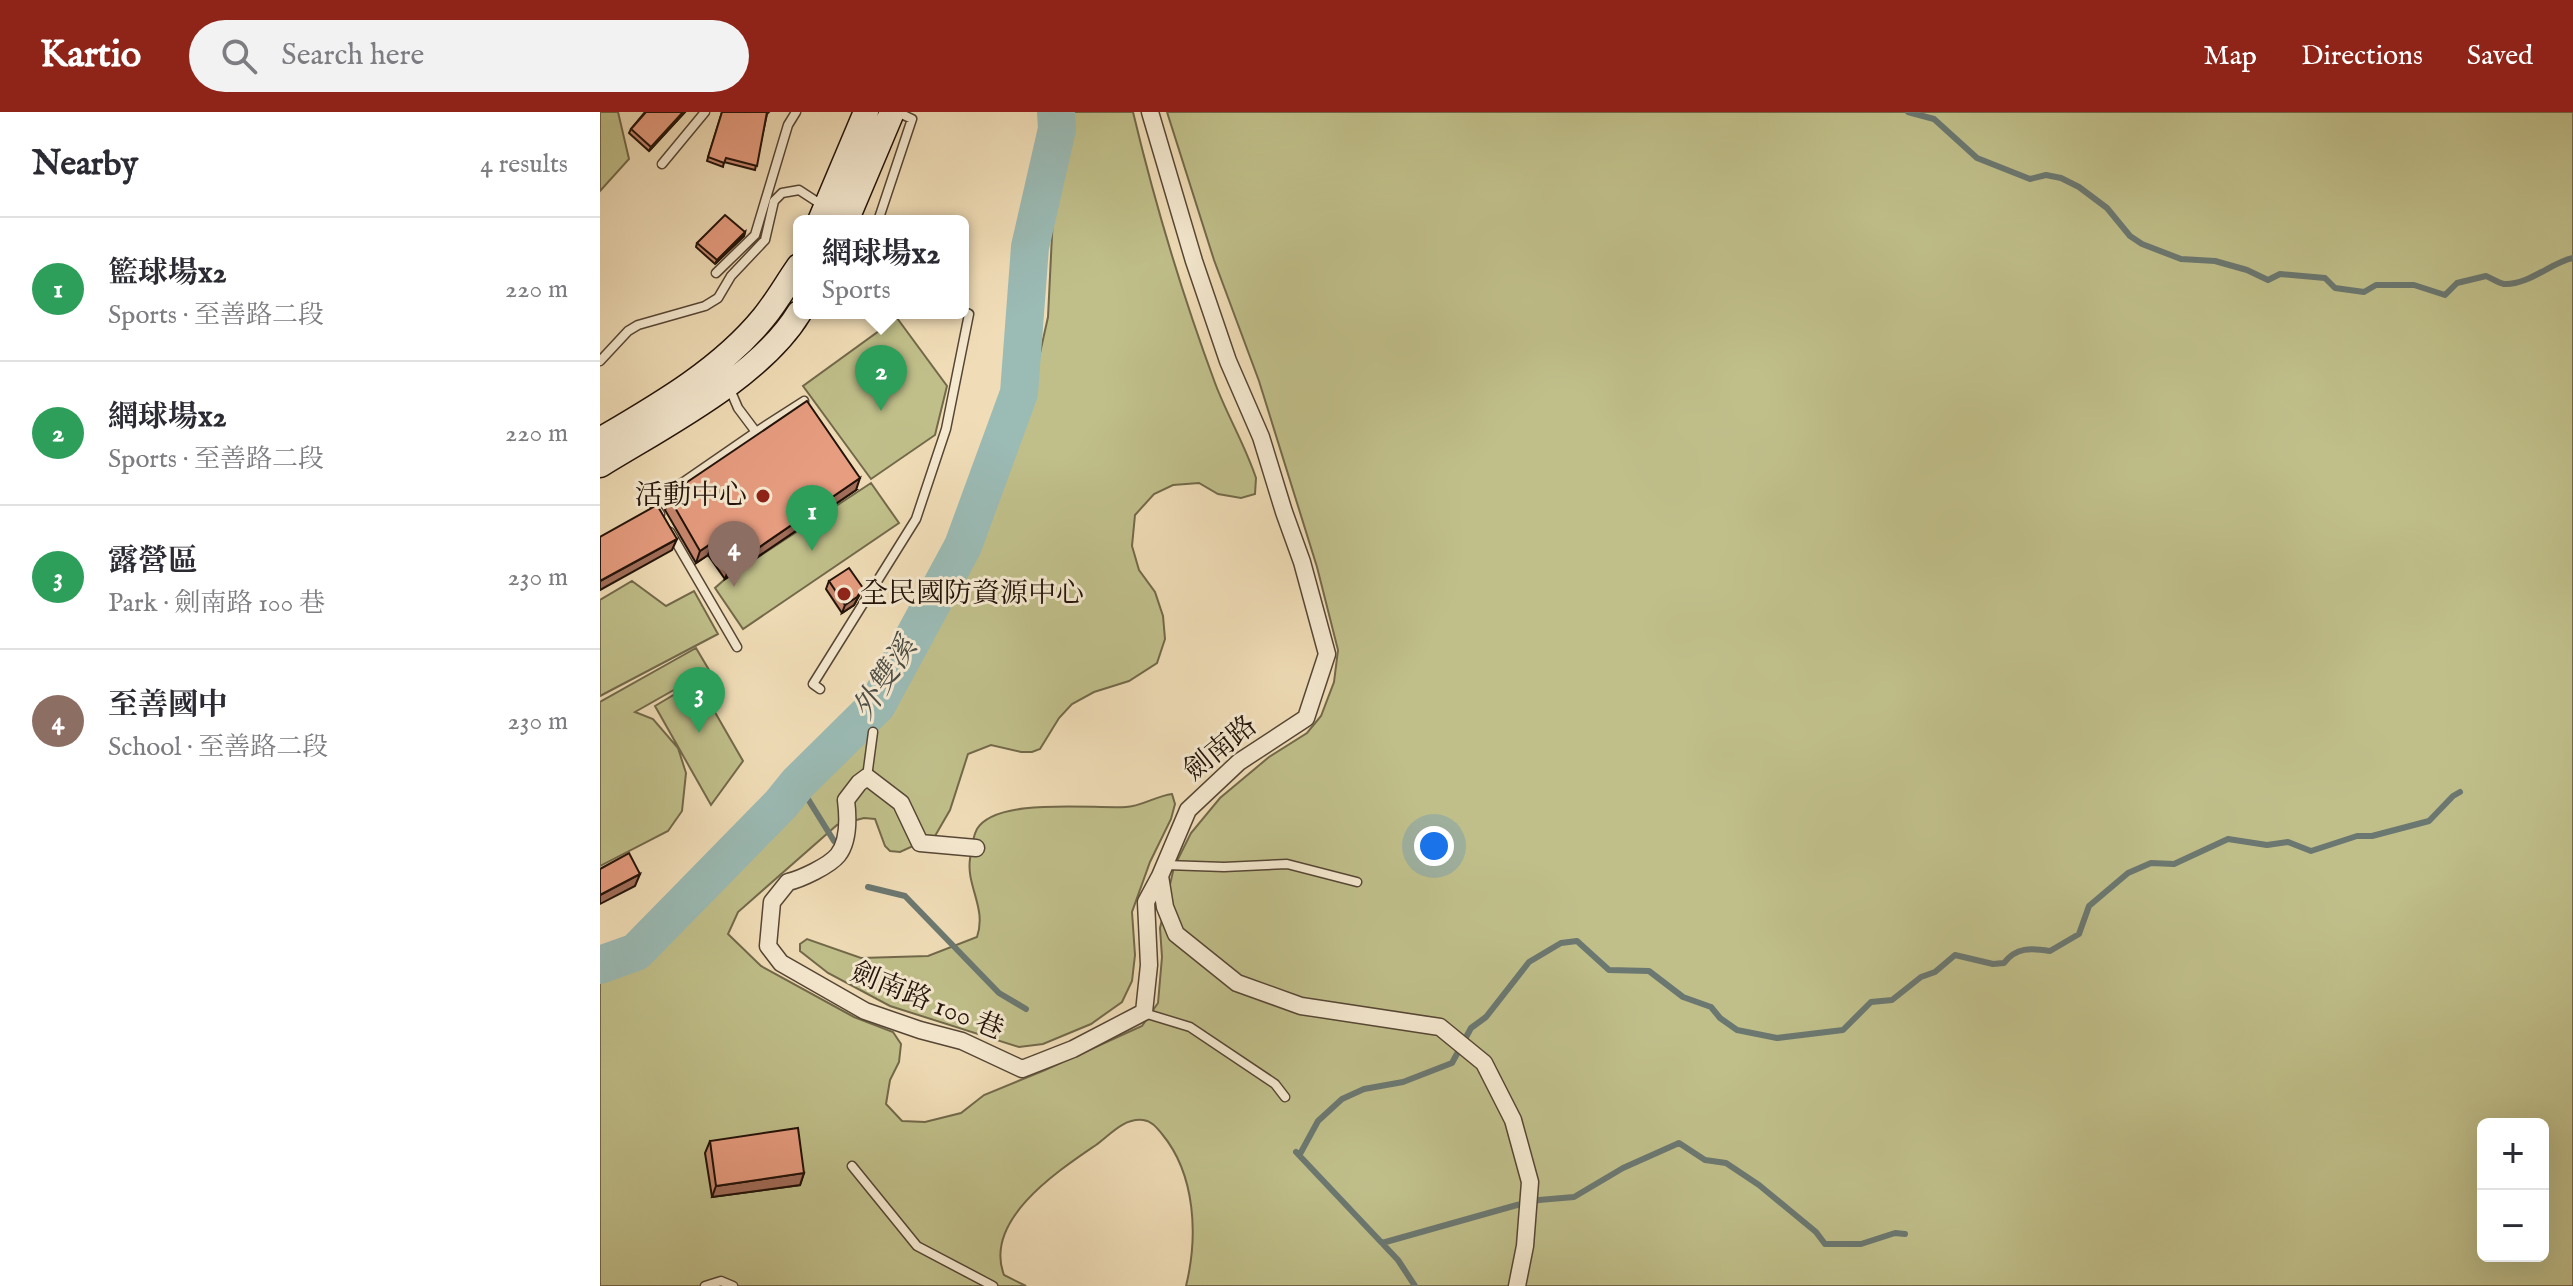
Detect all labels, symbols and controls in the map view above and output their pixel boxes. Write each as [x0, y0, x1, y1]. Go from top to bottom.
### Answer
search box [189, 20, 749, 92]
text: Kartio [40, 32, 141, 80]
icon: search [217, 34, 261, 78]
text: Search here [281, 37, 424, 75]
text: Map [2203, 39, 2257, 74]
text: Directions [2301, 39, 2423, 74]
text: Saved [2467, 39, 2533, 74]
text: Nearby [32, 143, 138, 186]
text: 4 results [480, 148, 568, 181]
popup [793, 215, 969, 319]
text: 網球場x2 [822, 236, 940, 274]
text: 籃球場x2 [108, 255, 227, 293]
text: 1 [53, 273, 63, 306]
text: 220 m [505, 273, 568, 306]
text: Sports [822, 274, 891, 307]
text: Sports · 至善路二段 [108, 299, 324, 332]
pin: 2 [855, 345, 907, 411]
text: 網球場x2 [108, 399, 227, 437]
text: 2 [52, 417, 64, 450]
text: 220 m [505, 417, 568, 450]
text: Sports · 至善路二段 [108, 443, 324, 476]
place label: 活動中心 [635, 479, 747, 514]
pin: 1 [786, 485, 838, 551]
marker: 活動中心 [754, 487, 772, 505]
pin: 4 [708, 521, 760, 587]
text: 露營區 [108, 543, 198, 581]
text: 3 [53, 561, 63, 594]
text: 230 m [508, 561, 568, 594]
place label: 全民國防資源中心 [860, 577, 1084, 612]
marker: 全民國防資源中心 [835, 585, 853, 603]
text: Park · 劍南路 100 巷 [108, 587, 325, 620]
water label: 外雙溪 [846, 628, 928, 727]
pin: 3 [673, 667, 725, 733]
text: 至善國中 [108, 687, 228, 725]
text: 4 [52, 705, 64, 738]
text: 230 m [508, 705, 568, 738]
street label: 劍南路 [1177, 709, 1265, 789]
text: School · 至善路二段 [108, 731, 328, 764]
your location [1414, 826, 1454, 866]
street label: 劍南路 100 巷 [845, 955, 1009, 1049]
map controls [2477, 1118, 2549, 1262]
button: + [2477, 1118, 2549, 1190]
button: − [2477, 1190, 2549, 1262]

